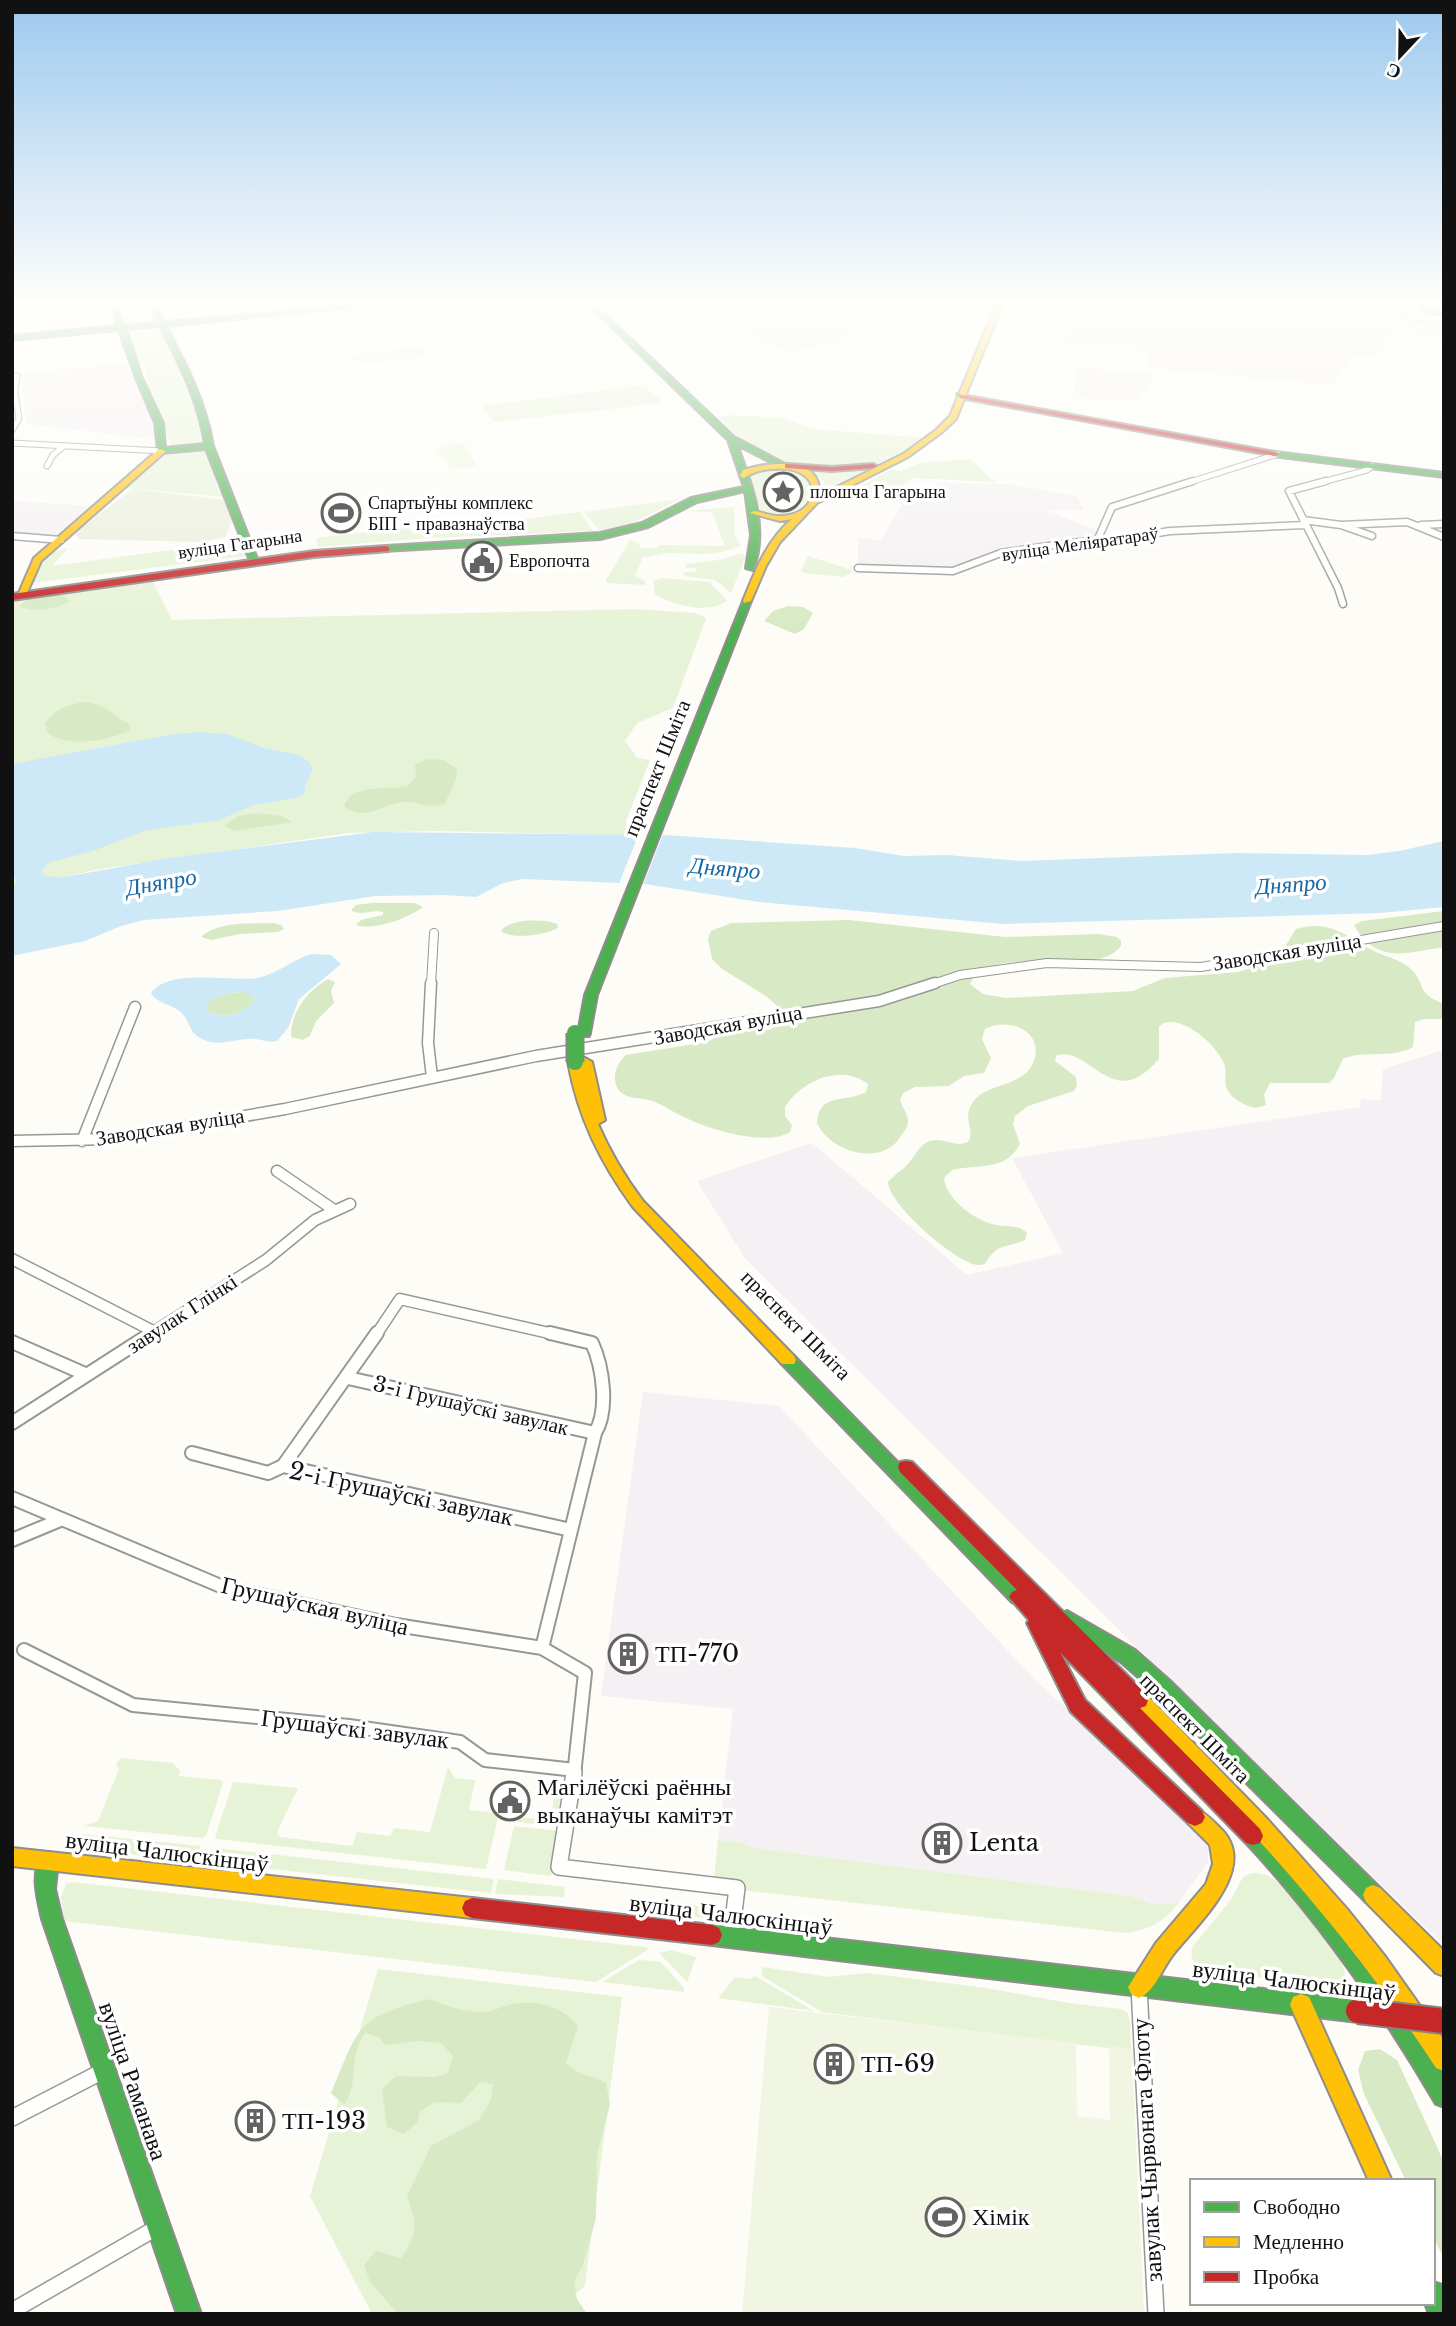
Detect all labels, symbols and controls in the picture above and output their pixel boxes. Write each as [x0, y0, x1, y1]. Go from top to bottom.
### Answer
north arrow [1365, 21, 1435, 91]
text: С [1383, 58, 1404, 85]
place icon: плошча Гагарына [762, 471, 804, 513]
place label: плошча Гагарына [810, 481, 946, 503]
sports icon: Спартыўны комплекс БІП - правазнаўства [320, 492, 362, 534]
place label: Спартыўны комплекс БІП - правазнаўства [368, 492, 533, 535]
street label: вуліца Меліяратараў [1000, 522, 1160, 566]
street label: вуліца Гагарына [177, 524, 303, 564]
public building icon: Европочта [461, 540, 503, 582]
place label: Европочта [509, 550, 590, 572]
street label: праспект Шміта [618, 695, 696, 840]
water label: Дняпро [686, 851, 762, 885]
water label: Дняпро [122, 862, 199, 902]
water label: Дняпро [1252, 868, 1328, 901]
street label: Заводская вуліца [1211, 927, 1364, 977]
street label: Заводская вуліца [652, 999, 805, 1051]
street label: Заводская вуліца [94, 1102, 247, 1152]
street label: праспект Шміта [735, 1264, 857, 1386]
street label: завулак Глінкі [122, 1269, 242, 1359]
street label: 3-і Грушаўскі завулак [371, 1371, 572, 1441]
street label: 2-і Грушаўскі завулак [286, 1456, 516, 1532]
street label: Грушаўская вуліца [219, 1570, 412, 1641]
building icon: ТП-770 [607, 1633, 649, 1675]
place label: ТП-770 [655, 1639, 739, 1668]
street label: праспект Шміта [1134, 1667, 1256, 1789]
street label: Грушаўскі завулак [260, 1703, 451, 1754]
place label: Магілёўскі раённы выканаўчы камітэт [537, 1772, 733, 1829]
public building icon: Магілёўскі раённы выканаўчы камітэт [489, 1780, 531, 1822]
building icon: Lenta [921, 1822, 963, 1864]
street label: вуліца Чалюскінцаў [64, 1825, 270, 1878]
place label: Lenta [969, 1828, 1040, 1857]
street label: вуліца Чалюскінцаў [628, 1888, 834, 1941]
street label: вуліца Чалюскінцаў [1191, 1954, 1397, 2007]
street label: вуліца Раманава [93, 1998, 174, 2164]
street label: завулак Чырвонага Флоту [1125, 2017, 1168, 2283]
building icon: ТП-69 [813, 2043, 855, 2085]
place label: ТП-69 [861, 2049, 935, 2078]
building icon: ТП-193 [234, 2100, 276, 2142]
place label: ТП-193 [282, 2106, 366, 2135]
legend [1190, 2179, 1435, 2305]
text: Свободно [1253, 2194, 1340, 2220]
sports icon: Хімік [924, 2196, 966, 2238]
place label: Хімік [972, 2202, 1030, 2231]
text: Медленно [1253, 2229, 1344, 2255]
text: Пробка [1253, 2264, 1320, 2290]

